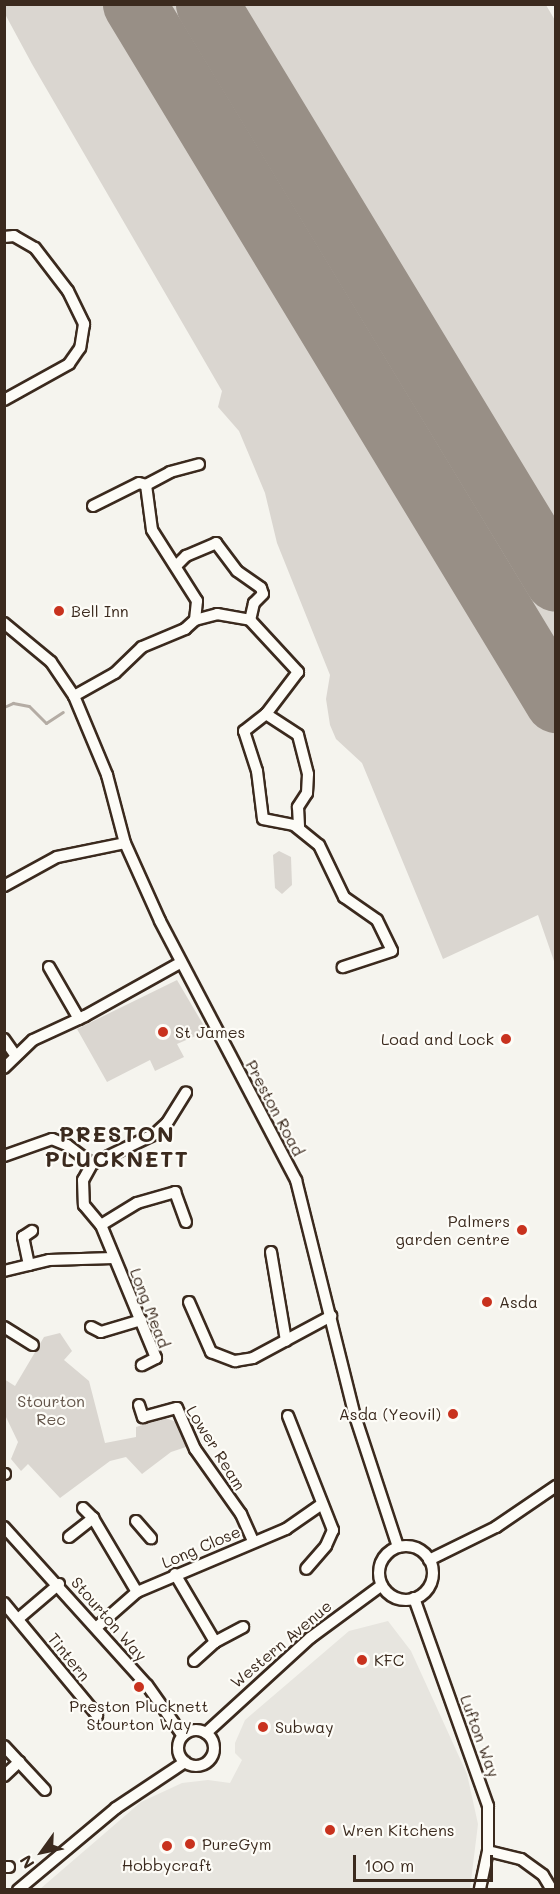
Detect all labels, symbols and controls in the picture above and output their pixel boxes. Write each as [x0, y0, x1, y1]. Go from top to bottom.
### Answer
place label: Bell Inn [71, 601, 129, 621]
marker: Bell Inn [52, 604, 66, 618]
place label: St James [175, 1022, 245, 1042]
marker: St James [156, 1025, 170, 1039]
place label: Load and Lock [381, 1029, 494, 1049]
marker: Load and Lock [499, 1032, 513, 1046]
street label: Preston Road [242, 1057, 308, 1159]
district label: PRESTON PLUCKNETT [45, 1120, 189, 1172]
place label: Palmers garden centre [396, 1211, 510, 1249]
marker: Palmers garden centre [515, 1223, 529, 1237]
street label: Long Mead [126, 1265, 174, 1351]
place label: Asda [499, 1292, 538, 1312]
marker: Asda [480, 1295, 494, 1309]
park label: Stourton Rec [17, 1391, 85, 1429]
street label: Lower Ream [182, 1402, 250, 1494]
place label: Asda (Yeovil) [339, 1404, 441, 1424]
marker: Asda (Yeovil) [446, 1407, 460, 1421]
street label: Long Close [159, 1522, 243, 1572]
street label: Stourton Way [67, 1573, 151, 1665]
street label: Western Avenue [227, 1596, 335, 1692]
street label: Tintern [44, 1629, 94, 1685]
place label: KFC [374, 1650, 404, 1670]
marker: KFC [355, 1653, 369, 1667]
marker: Preston Plucknett Stourton Way [132, 1680, 146, 1694]
street label: Lufton Way [456, 1692, 504, 1780]
place label: Preston Plucknett Stourton Way [69, 1696, 209, 1734]
place label: Subway [275, 1717, 334, 1737]
marker: Subway [256, 1720, 270, 1734]
place label: Wren Kitchens [342, 1820, 455, 1840]
north arrow [12, 1822, 72, 1882]
marker: Wren Kitchens [323, 1823, 337, 1837]
place label: PureGym [202, 1834, 271, 1854]
marker: PureGym [183, 1837, 197, 1851]
marker: Hobbycraft [160, 1839, 174, 1853]
scale bar [356, 1843, 496, 1881]
text: N [14, 1851, 39, 1873]
text: 100 m [364, 1853, 414, 1877]
place label: Hobbycraft [122, 1855, 212, 1875]

